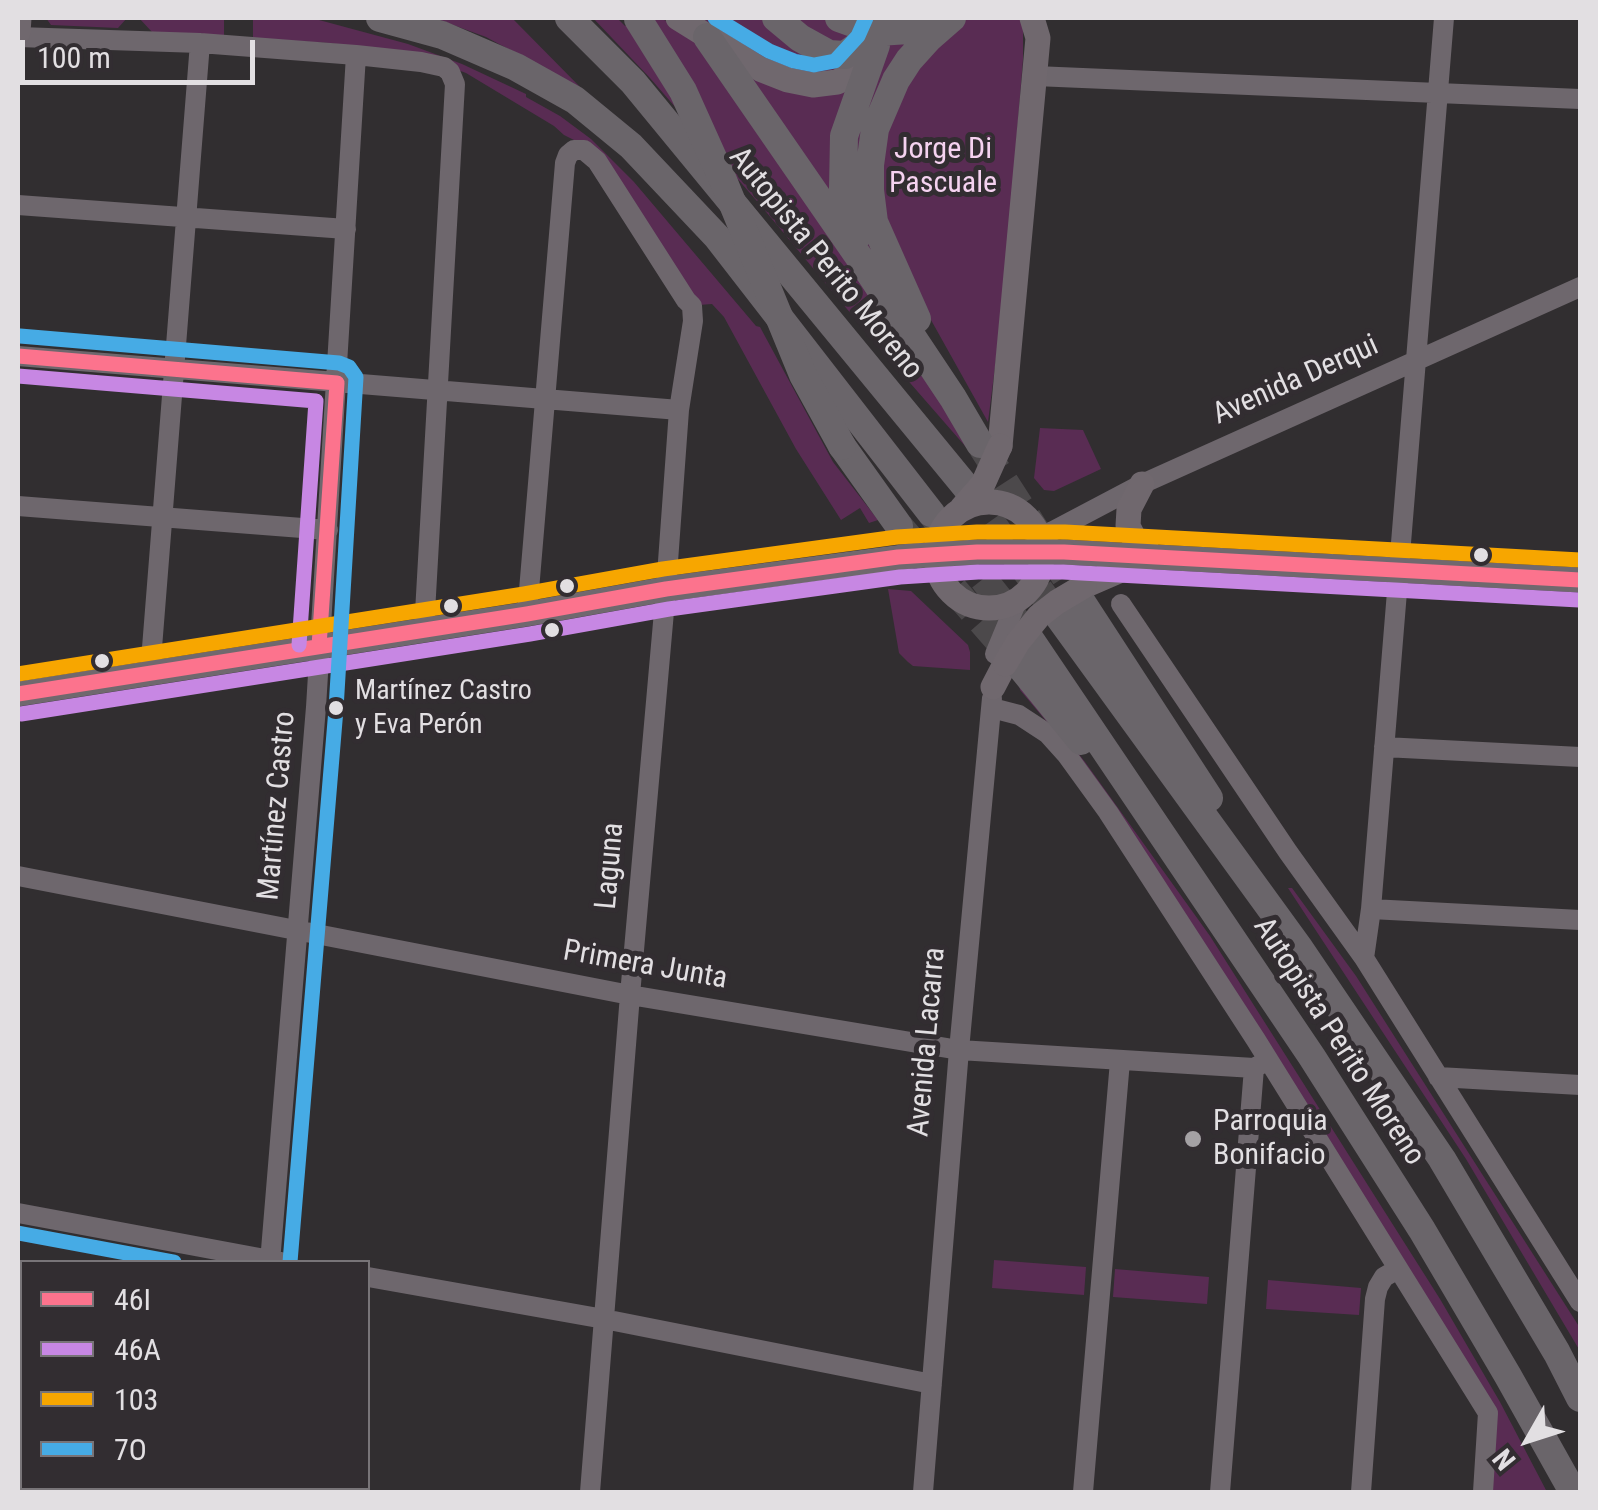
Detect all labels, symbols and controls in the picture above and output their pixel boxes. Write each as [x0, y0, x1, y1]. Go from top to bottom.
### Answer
scale bar [25, 20, 260, 82]
text: 100 m [37, 40, 111, 75]
park label: Jorge Di Pascuale [889, 132, 997, 202]
street label: Autopista Perito Moreno [720, 141, 930, 387]
street label: Avenida Derqui [1208, 329, 1384, 433]
unlabelled marker [1471, 545, 1491, 565]
unlabelled marker [557, 576, 577, 596]
unlabelled marker [441, 596, 461, 616]
unlabelled marker [542, 620, 562, 640]
unlabelled marker [92, 651, 112, 671]
place label: Martínez Castro y Eva Perón [355, 675, 532, 741]
marker: Martínez Castro y Eva Perón [326, 698, 346, 718]
street label: Martínez Castro [252, 710, 304, 902]
street label: Laguna [589, 821, 633, 911]
street label: Autopista Perito Moreno [1244, 911, 1432, 1173]
street label: Primera Junta [560, 934, 730, 998]
street label: Avenida Lacarra [902, 946, 954, 1138]
place label: Parroquia Bonifacio [1213, 1104, 1328, 1174]
marker: Parroquia Bonifacio [1182, 1128, 1204, 1150]
legend [20, 1260, 370, 1490]
text: 46I [114, 1282, 151, 1317]
text: 46A [114, 1332, 161, 1367]
text: 103 [114, 1382, 158, 1417]
north arrow [1478, 1390, 1578, 1490]
text: 7O [114, 1432, 147, 1467]
text: N [1486, 1442, 1523, 1476]

